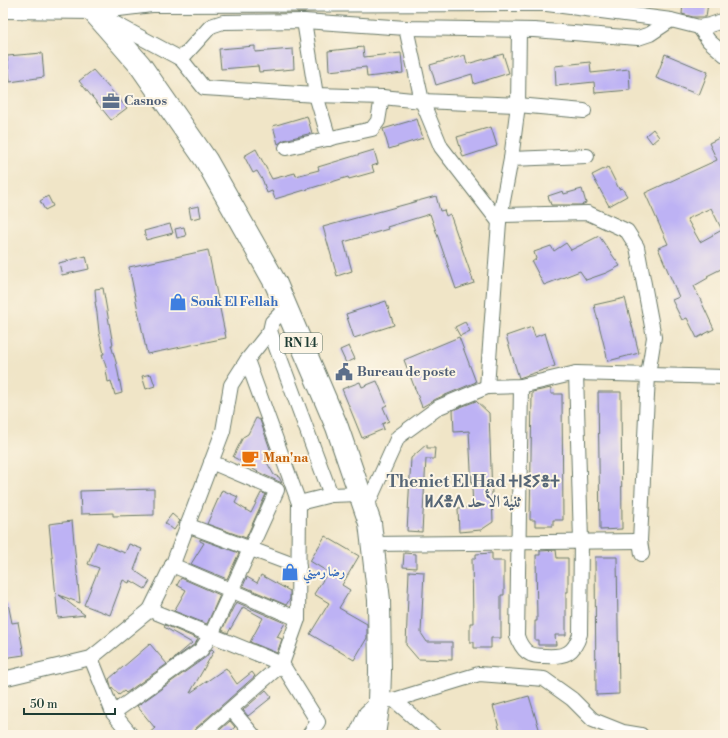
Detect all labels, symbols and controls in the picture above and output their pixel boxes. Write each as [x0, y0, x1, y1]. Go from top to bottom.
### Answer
office icon: Casnos [101, 91, 121, 111]
place label: Casnos [124, 93, 167, 109]
shop icon: Souk El Fellah [168, 292, 188, 312]
place label: Souk El Fellah [191, 294, 278, 310]
road number: RN 14 [280, 333, 322, 353]
public building icon: Bureau de poste [334, 362, 354, 382]
place label: Bureau de poste [357, 364, 456, 380]
cafe icon: Man'na [240, 448, 260, 468]
place label: Man'na [263, 450, 309, 466]
district label: Theniet El Had ⵜⵏⵉⵢⴻⵜ ⵍⵃⴻⴷ ثنية الأحد [387, 471, 560, 513]
shop icon: رضا رميني [280, 562, 300, 582]
place label: رضا رميني [303, 564, 345, 584]
scale bar [24, 690, 115, 716]
text: 50 m [30, 697, 58, 712]

